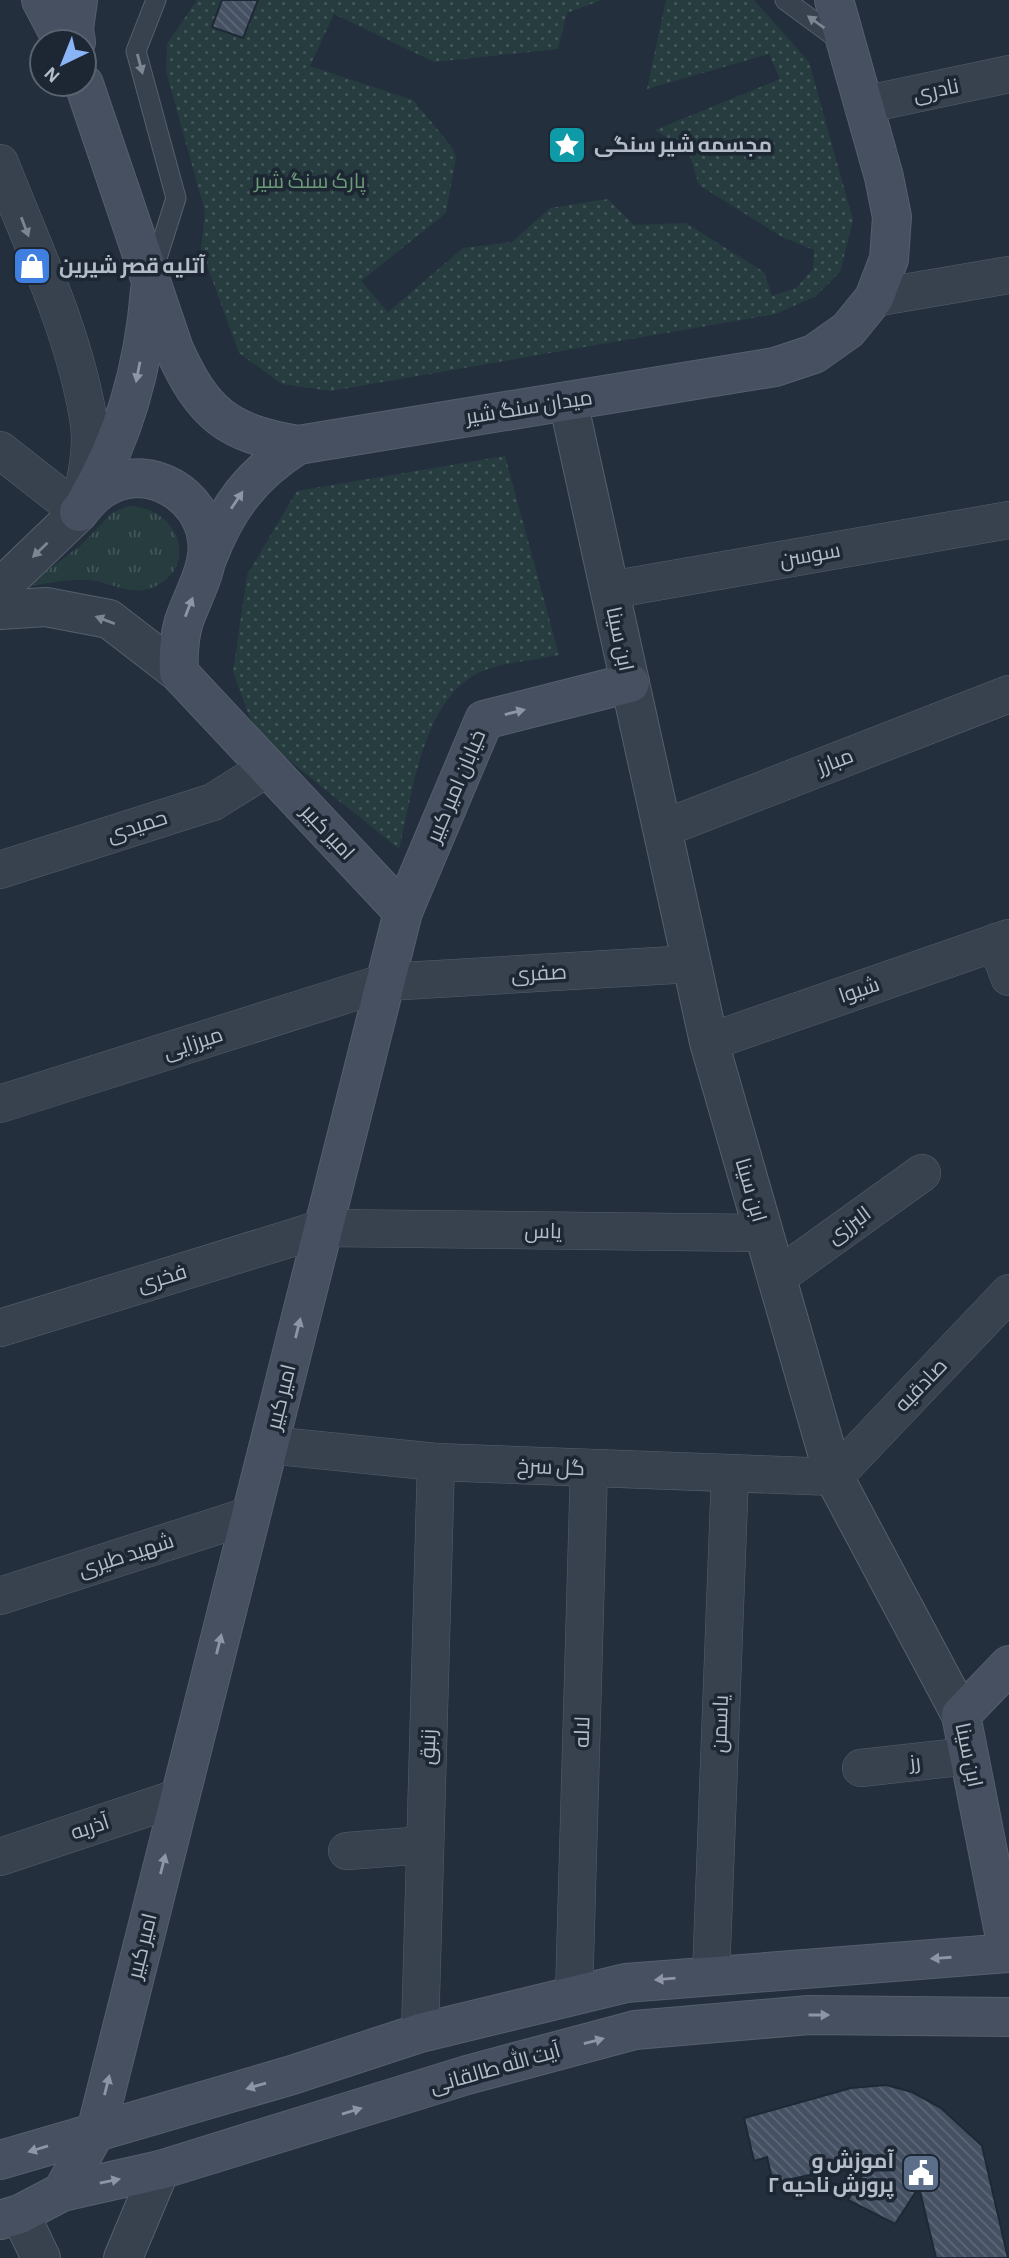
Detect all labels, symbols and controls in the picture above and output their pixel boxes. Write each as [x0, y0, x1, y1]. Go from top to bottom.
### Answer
one-way arrow [807, 16, 825, 30]
north arrow [28, 28, 98, 98]
one-way arrow [135, 54, 145, 75]
text: N [41, 63, 64, 86]
street label: نادری [911, 75, 961, 108]
place icon: مجسمه شیر سنگی [546, 124, 588, 166]
place label: مجسمه شیر سنگی [594, 134, 772, 157]
park label: پارک سنگ شیر [253, 171, 366, 195]
one-way arrow [19, 216, 30, 237]
shop icon: آتلیه قصر شیرین [11, 245, 53, 287]
place label: آتلیه قصر شیرین [59, 254, 206, 278]
one-way arrow [133, 361, 144, 383]
street label: میدان سنگ شیر [463, 387, 594, 430]
one-way arrow [230, 491, 244, 509]
street label: سوسن [778, 540, 842, 573]
one-way arrow [32, 542, 49, 558]
one-way arrow [184, 596, 195, 617]
street label: ابن سینا [600, 605, 637, 674]
one-way arrow [94, 614, 115, 625]
one-way arrow [505, 707, 526, 717]
street label: خیابان امیر کبیر [423, 727, 491, 847]
street label: مبارز [813, 745, 857, 779]
street label: امیر کبیر [296, 800, 358, 865]
street label: حمیدی [104, 807, 171, 848]
street label: صفری [511, 962, 568, 987]
street label: شیوا [836, 974, 882, 1008]
street label: میرزایی [161, 1024, 226, 1065]
street label: ابن سینا [730, 1156, 770, 1225]
street label: البرزی [824, 1203, 876, 1250]
street label: یاس [524, 1221, 562, 1244]
street label: فخری [135, 1261, 190, 1298]
one-way arrow [293, 1317, 304, 1339]
street label: صادقیه [891, 1355, 951, 1416]
street label: امیر کبیر [263, 1362, 301, 1433]
street label: گل سرخ [517, 1456, 585, 1482]
street label: شهید طیری [76, 1530, 177, 1583]
one-way arrow [214, 1633, 225, 1655]
street label: یاسمن [709, 1694, 734, 1753]
street label: لاله [571, 1716, 594, 1748]
street label: ابن سینا [949, 1721, 986, 1790]
street label: زنبق [417, 1729, 442, 1765]
street label: رز [907, 1751, 922, 1775]
street label: آذربه [68, 1809, 113, 1844]
one-way arrow [158, 1853, 169, 1875]
street label: امیر کبیر [124, 1911, 162, 1982]
one-way arrow [930, 1952, 952, 1963]
one-way arrow [654, 1974, 676, 1985]
one-way arrow [808, 2009, 830, 2021]
one-way arrow [583, 2035, 605, 2046]
street label: آیت الله طالقانی [427, 2036, 564, 2099]
one-way arrow [102, 2074, 113, 2096]
one-way arrow [245, 2081, 266, 2091]
one-way arrow [341, 2105, 362, 2115]
one-way arrow [27, 2144, 48, 2154]
place label: آموزش و پرورش ناحیه ۲ [767, 2149, 894, 2200]
public building icon: آموزش و پرورش ناحیه ۲ [900, 2152, 942, 2194]
one-way arrow [99, 2176, 121, 2187]

